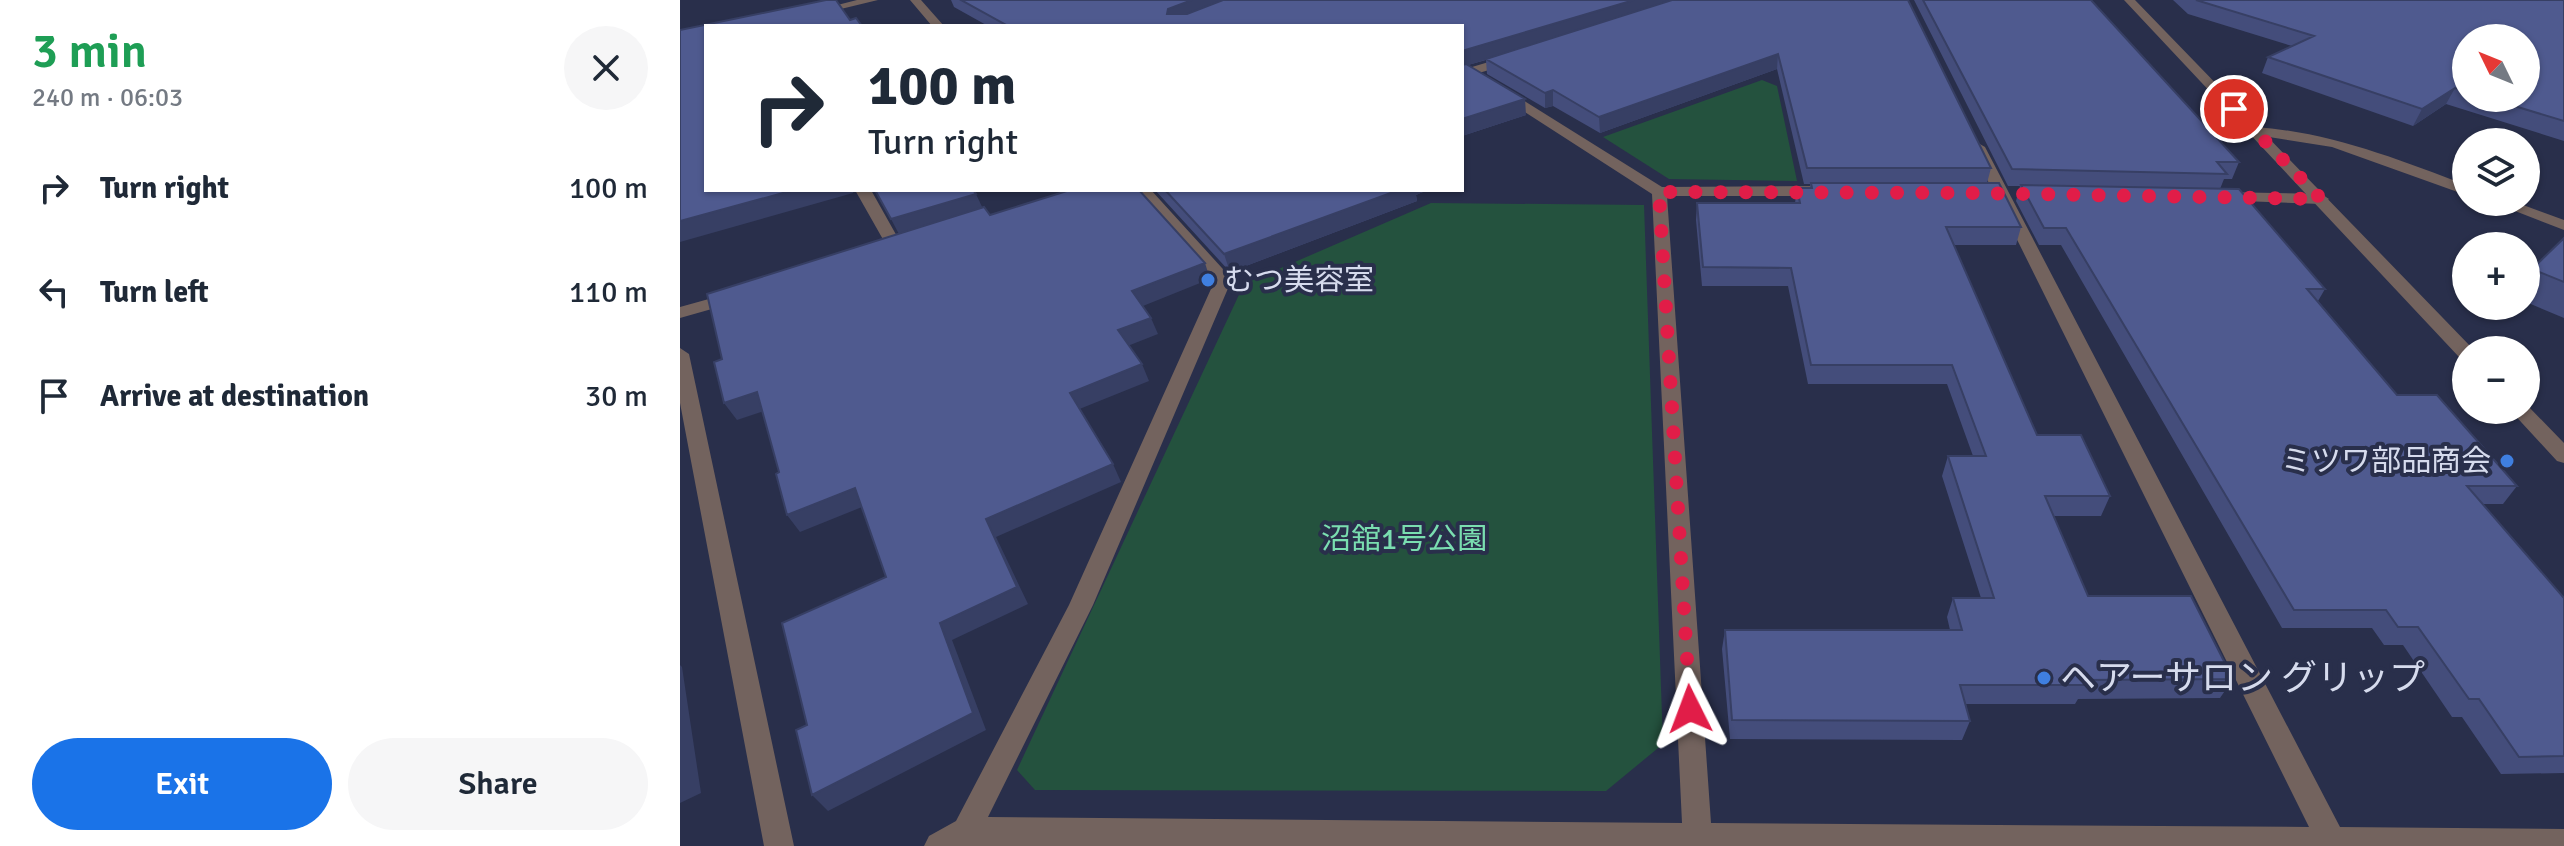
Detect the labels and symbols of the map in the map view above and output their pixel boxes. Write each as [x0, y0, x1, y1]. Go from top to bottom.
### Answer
north arrow [2452, 24, 2540, 112]
pin [2200, 75, 2268, 143]
place label: むつ美容室 [1224, 262, 1374, 299]
marker: むつ美容室 [1199, 271, 1217, 289]
place label: ミツワ部品商会 [2281, 443, 2491, 480]
marker: ミツワ部品商会 [2498, 452, 2516, 470]
park label: 沼舘1号公園 [1321, 521, 1487, 558]
place label: ヘアーサロン グリップ [2060, 656, 2425, 701]
position arrow [1648, 667, 1732, 751]
marker: ヘアーサロン グリップ [2035, 669, 2053, 687]

